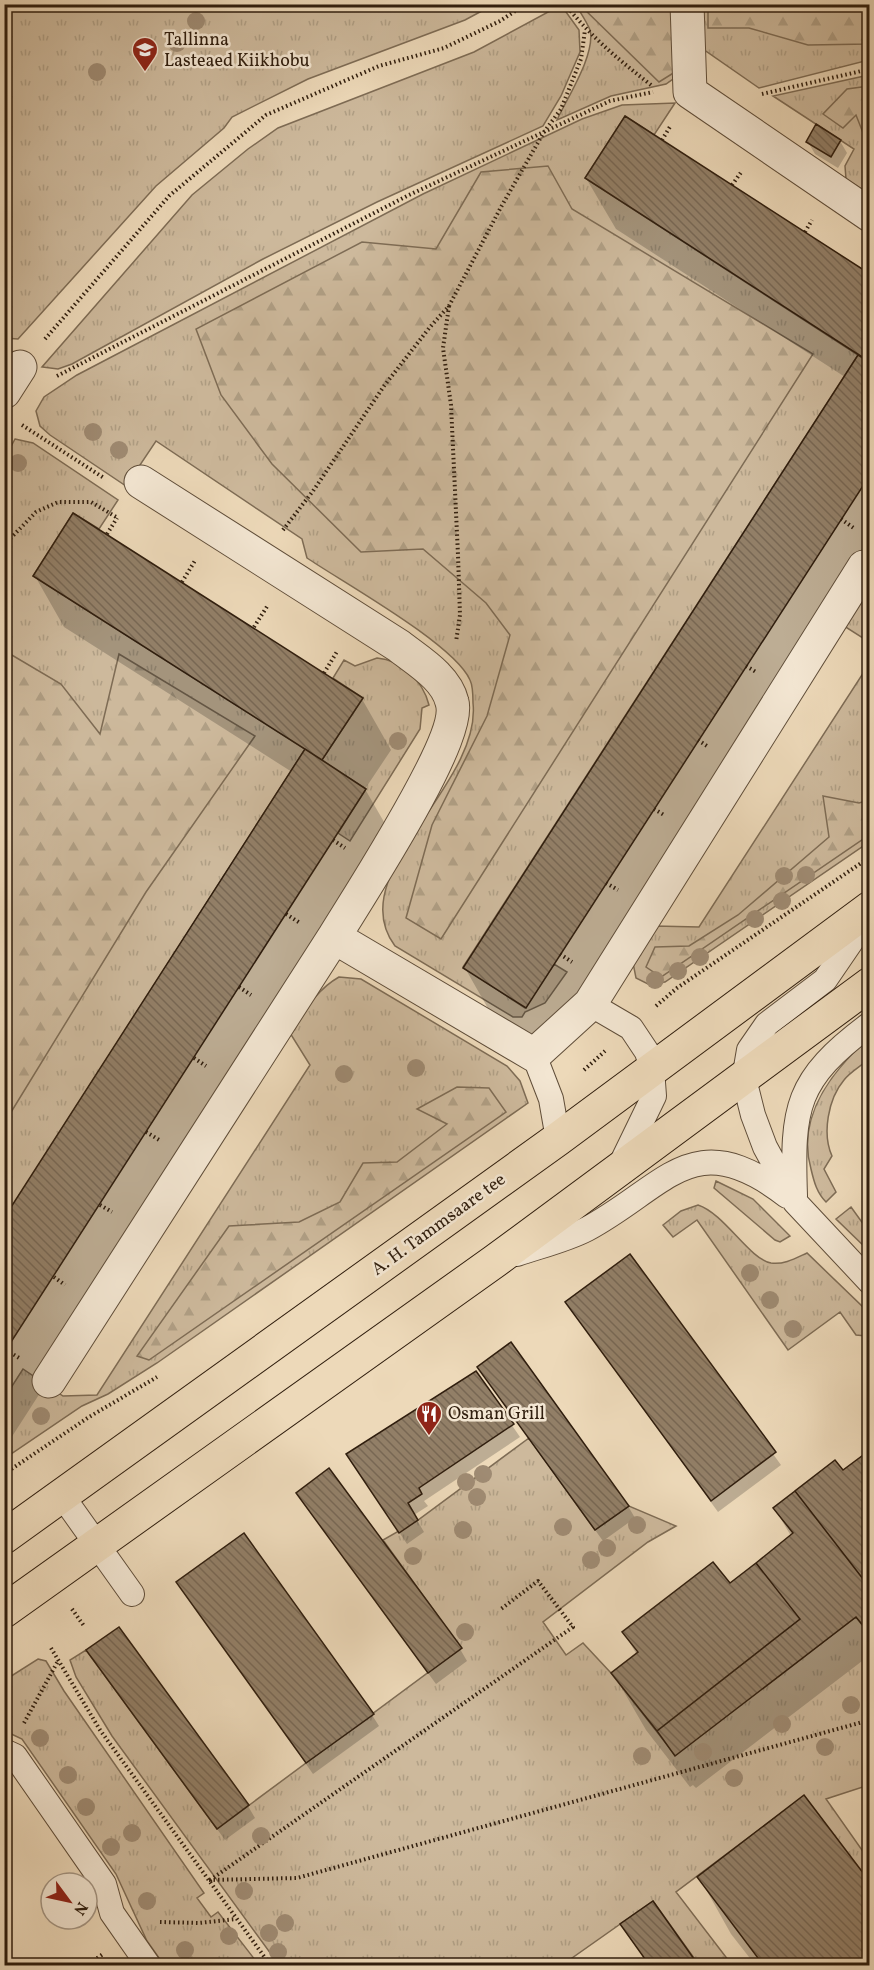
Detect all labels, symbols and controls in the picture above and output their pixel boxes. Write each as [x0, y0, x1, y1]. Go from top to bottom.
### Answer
place label: Tallinna Lasteaed Kiikhobu [164, 28, 310, 74]
school or university icon: Tallinna Lasteaed Kiikhobu [130, 35, 160, 73]
street label: A. H. Tammsaare tee [367, 1168, 511, 1282]
restaurant icon: Osman Grill [414, 1399, 444, 1437]
place label: Osman Grill [448, 1402, 545, 1427]
north arrow [39, 1871, 99, 1931]
text: N [67, 1897, 92, 1919]

